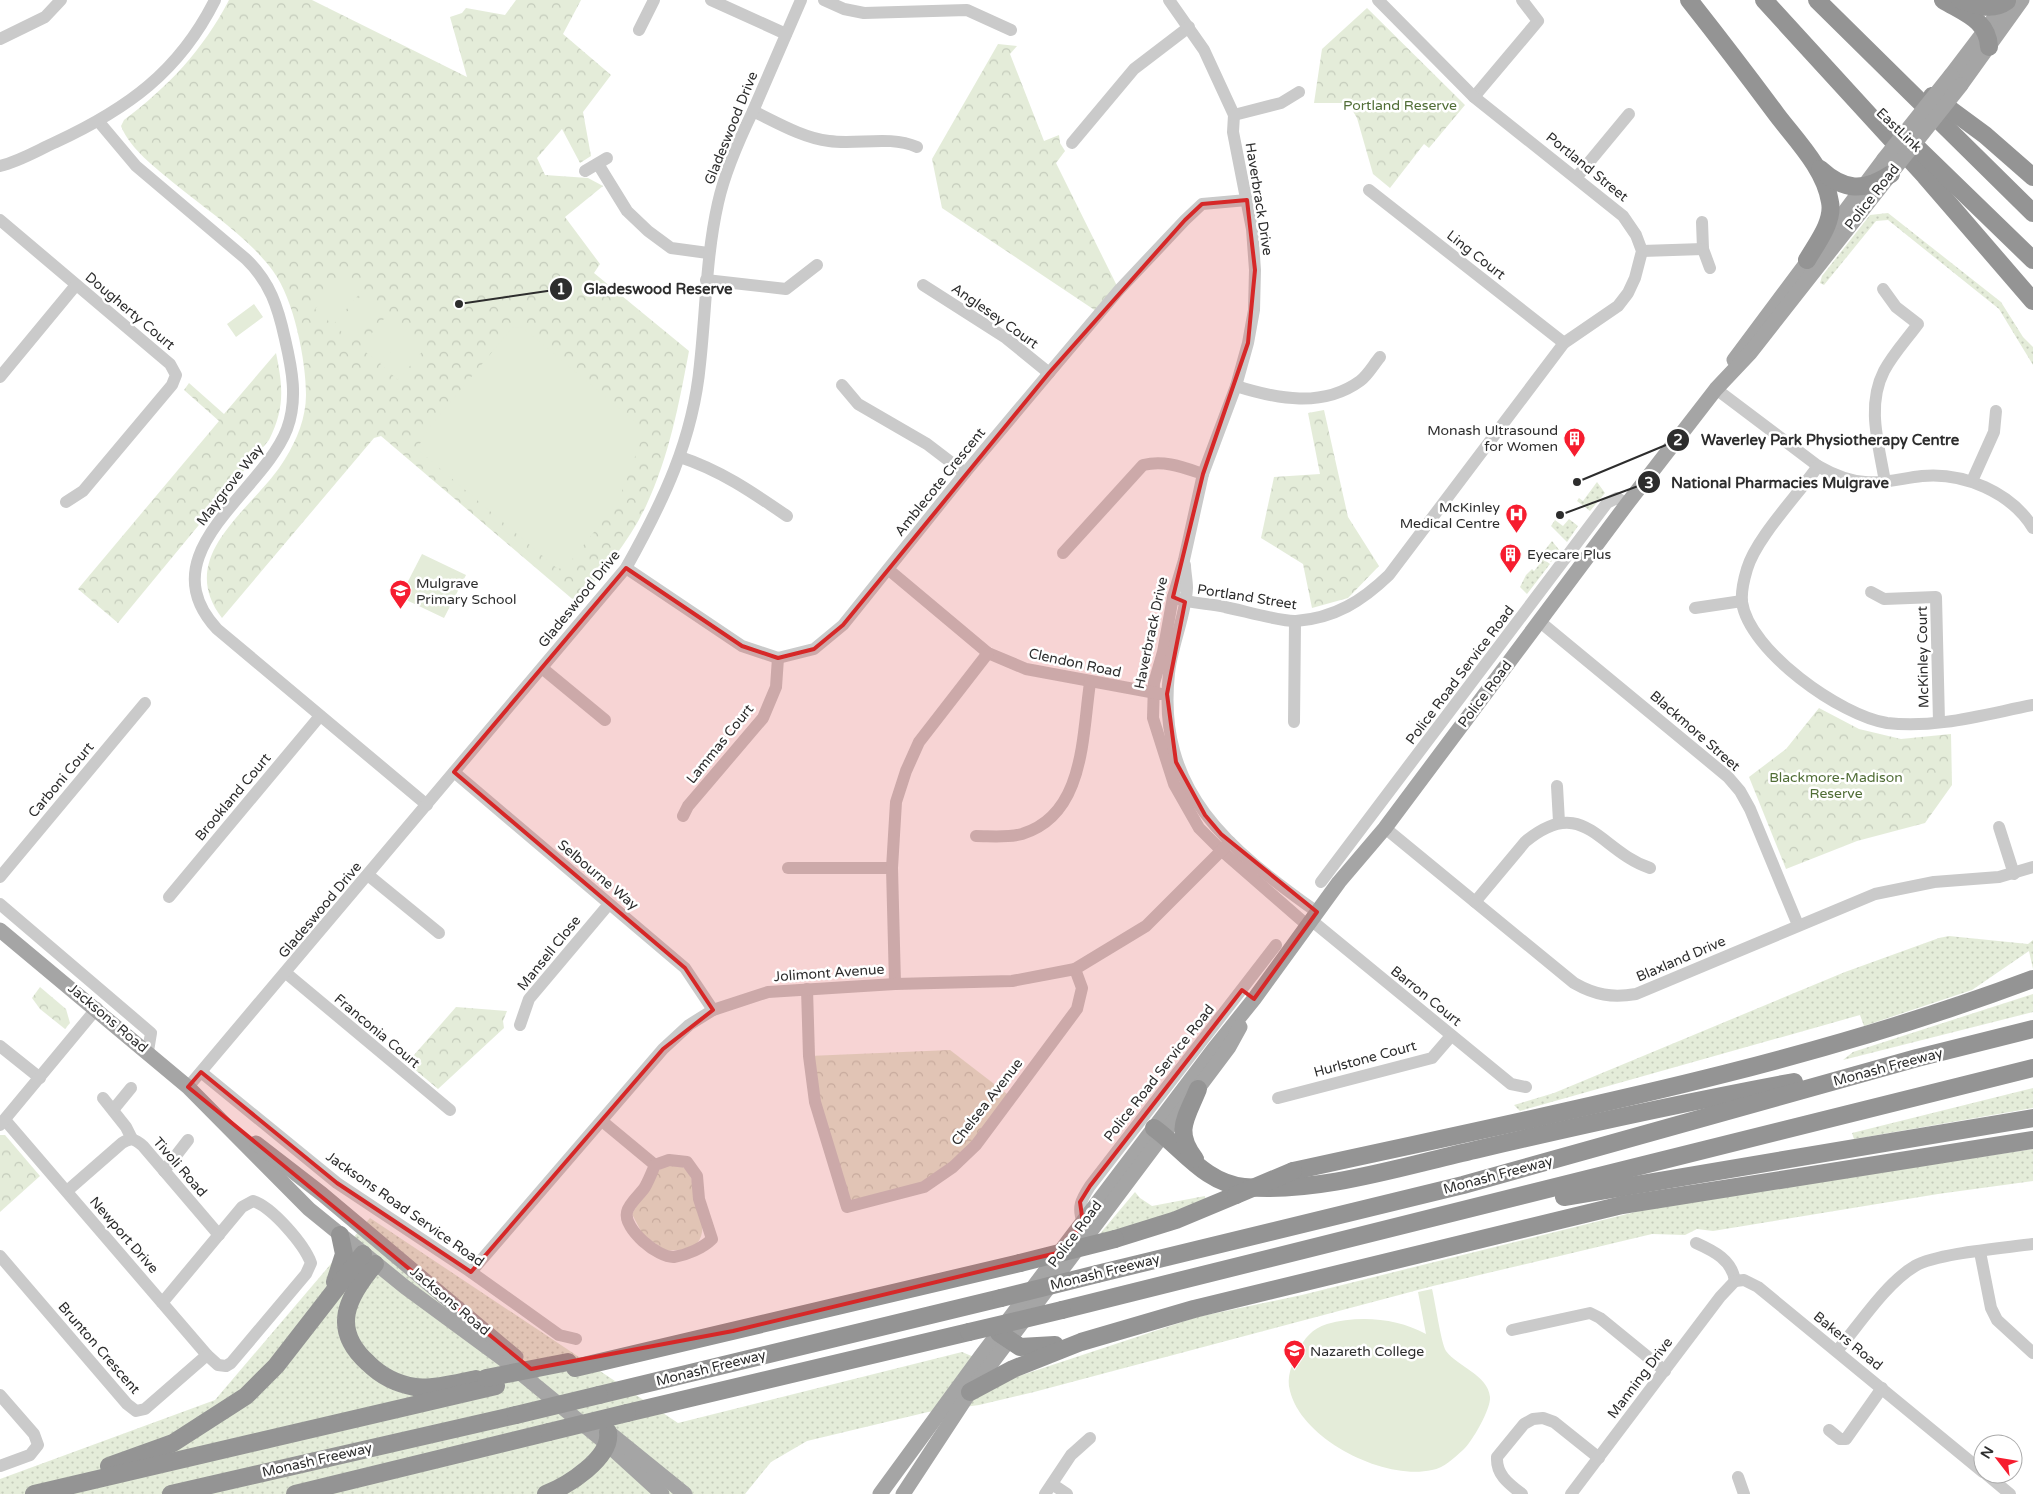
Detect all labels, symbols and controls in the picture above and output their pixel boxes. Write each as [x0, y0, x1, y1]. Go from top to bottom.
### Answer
street label: Gladeswood Drive [701, 69, 761, 187]
park label: Portland Reserve [1343, 97, 1457, 114]
street label: EastLink [1873, 104, 1925, 156]
street label: Portland Street [1542, 129, 1632, 206]
street label: Haverbrack Drive [1242, 141, 1276, 257]
street label: Police Road [1841, 161, 1903, 233]
street label: Ling Court [1443, 227, 1509, 284]
street label: Dougherty Court [82, 269, 179, 354]
callout: Gladeswood Reserve [549, 274, 743, 304]
text: 1 [556, 280, 566, 298]
text: Gladeswood Reserve [584, 280, 733, 298]
street label: Anglesey Court [948, 280, 1042, 353]
place label: Monash Ultrasound for Women [1427, 422, 1558, 455]
street label: Amblecote Crescent [891, 424, 989, 540]
callout: Waverley Park Physiotherapy Centre [1666, 425, 1969, 455]
building icon: Monash Ultrasound for Women [1562, 426, 1586, 457]
text: 2 [1673, 431, 1683, 449]
text: Waverley Park Physiotherapy Centre [1701, 431, 1960, 450]
street label: Maygrove Way [193, 440, 267, 529]
callout: National Pharmacies Mulgrave [1636, 467, 1899, 497]
text: 3 [1644, 474, 1654, 492]
text: National Pharmacies Mulgrave [1671, 474, 1889, 493]
place label: McKinley Medical Centre [1400, 499, 1500, 532]
hospital icon: McKinley Medical Centre [1504, 503, 1528, 534]
building icon: Eyecare Plus [1499, 542, 1523, 573]
place label: Eyecare Plus [1527, 546, 1611, 563]
street label: Gladeswood Drive [535, 547, 624, 651]
place label: Mulgrave Primary School [416, 575, 517, 608]
street label: Haverbrack Drive [1131, 575, 1171, 691]
school or university icon: Mulgrave Primary School [388, 579, 412, 610]
street label: Portland Street [1196, 581, 1299, 613]
street label: Police Road Service Road [1402, 602, 1518, 748]
street label: McKinley Court [1914, 605, 1932, 708]
street label: Clendon Road [1027, 645, 1123, 681]
street label: Police Road [1455, 657, 1515, 731]
street label: Blackmore Street [1646, 687, 1744, 775]
street label: Lammas Court [683, 700, 758, 787]
street label: Carboni Court [25, 738, 98, 821]
street label: Brookland Court [191, 749, 275, 844]
park label: Blackmore-Madison Reserve [1769, 769, 1903, 802]
street label: Selbourne Way [554, 836, 642, 914]
street label: Gladeswood Drive [275, 858, 365, 962]
street label: Mansell Close [514, 912, 584, 994]
street label: Blaxland Drive [1634, 933, 1728, 985]
street label: Jolimont Avenue [773, 961, 885, 985]
street label: Barron Court [1387, 962, 1465, 1030]
street label: Jacksons Road [65, 980, 151, 1056]
street label: Franconia Court [331, 990, 424, 1072]
street label: Police Road Service Road [1100, 1001, 1218, 1145]
street label: Hurlstone Court [1312, 1037, 1419, 1081]
street label: Monash Freeway [1831, 1044, 1945, 1090]
street label: Chelsea Avenue [948, 1055, 1026, 1149]
street label: Tivoli Road [149, 1134, 211, 1200]
street label: Jacksons Road Service Road [323, 1148, 487, 1270]
street label: Monash Freeway [1441, 1152, 1555, 1198]
street label: Newport Drive [86, 1193, 162, 1277]
street label: Police Road [1044, 1197, 1106, 1271]
street label: Monash Freeway [1048, 1250, 1162, 1294]
street label: Jacksons Road [407, 1263, 493, 1339]
street label: Brunton Crescent [54, 1299, 144, 1398]
street label: Bakers Road [1810, 1308, 1886, 1374]
street label: Manning Drive [1604, 1334, 1676, 1422]
school or university icon: Nazareth College [1282, 1339, 1306, 1370]
place label: Nazareth College [1310, 1343, 1424, 1360]
street label: Monash Freeway [654, 1346, 768, 1390]
north arrow [1973, 1434, 2023, 1484]
street label: Monash Freeway [260, 1439, 374, 1481]
text: N [1977, 1443, 1997, 1462]

